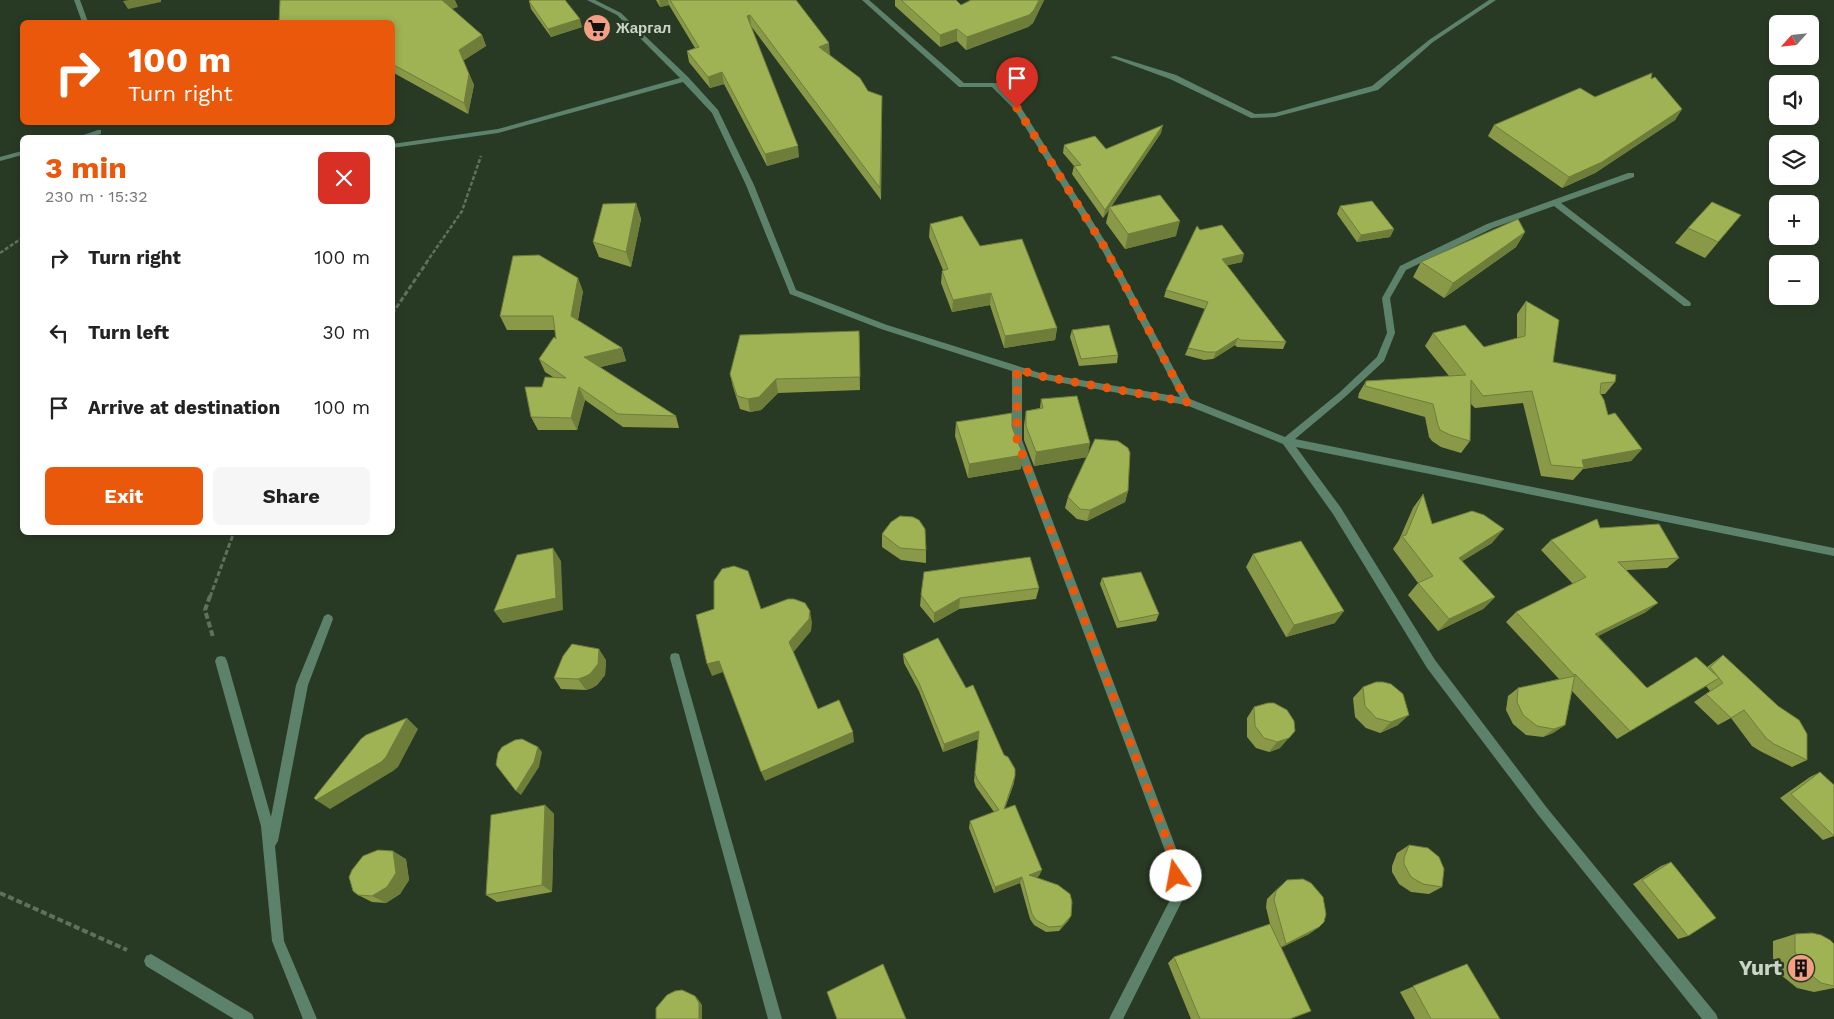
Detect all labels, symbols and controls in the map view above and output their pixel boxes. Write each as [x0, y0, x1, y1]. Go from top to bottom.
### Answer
supermarket icon: Жаргал [582, 13, 612, 43]
north arrow [1769, 15, 1819, 65]
map controls [1769, 15, 1819, 305]
place label: Жаргал [615, 19, 671, 37]
text: 100 m [128, 39, 231, 81]
icon: right [45, 40, 110, 105]
pin [996, 57, 1038, 108]
icon: arrive [1003, 64, 1031, 92]
button: sound [1769, 75, 1819, 125]
text: Turn right [128, 81, 233, 106]
button: layers [1769, 135, 1819, 185]
text: 3 min [45, 150, 127, 185]
button: close [318, 152, 370, 204]
text: 230 m · 15:32 [45, 187, 147, 206]
button: + [1769, 195, 1819, 245]
icon: right [45, 244, 73, 272]
text: Turn right [88, 246, 181, 269]
text: 100 m [314, 246, 370, 269]
button: − [1769, 255, 1819, 305]
icon: left [45, 319, 73, 347]
text: Turn left [88, 321, 169, 344]
text: 30 m [323, 321, 370, 344]
icon: arrive [45, 394, 73, 422]
text: Arrive at destination [88, 396, 280, 419]
text: 100 m [314, 396, 370, 419]
button: Exit [45, 467, 203, 525]
button: Share [213, 467, 370, 525]
position arrow [1149, 849, 1201, 901]
building icon: Yurt [1786, 953, 1816, 983]
place label: Yurt [1739, 955, 1782, 980]

